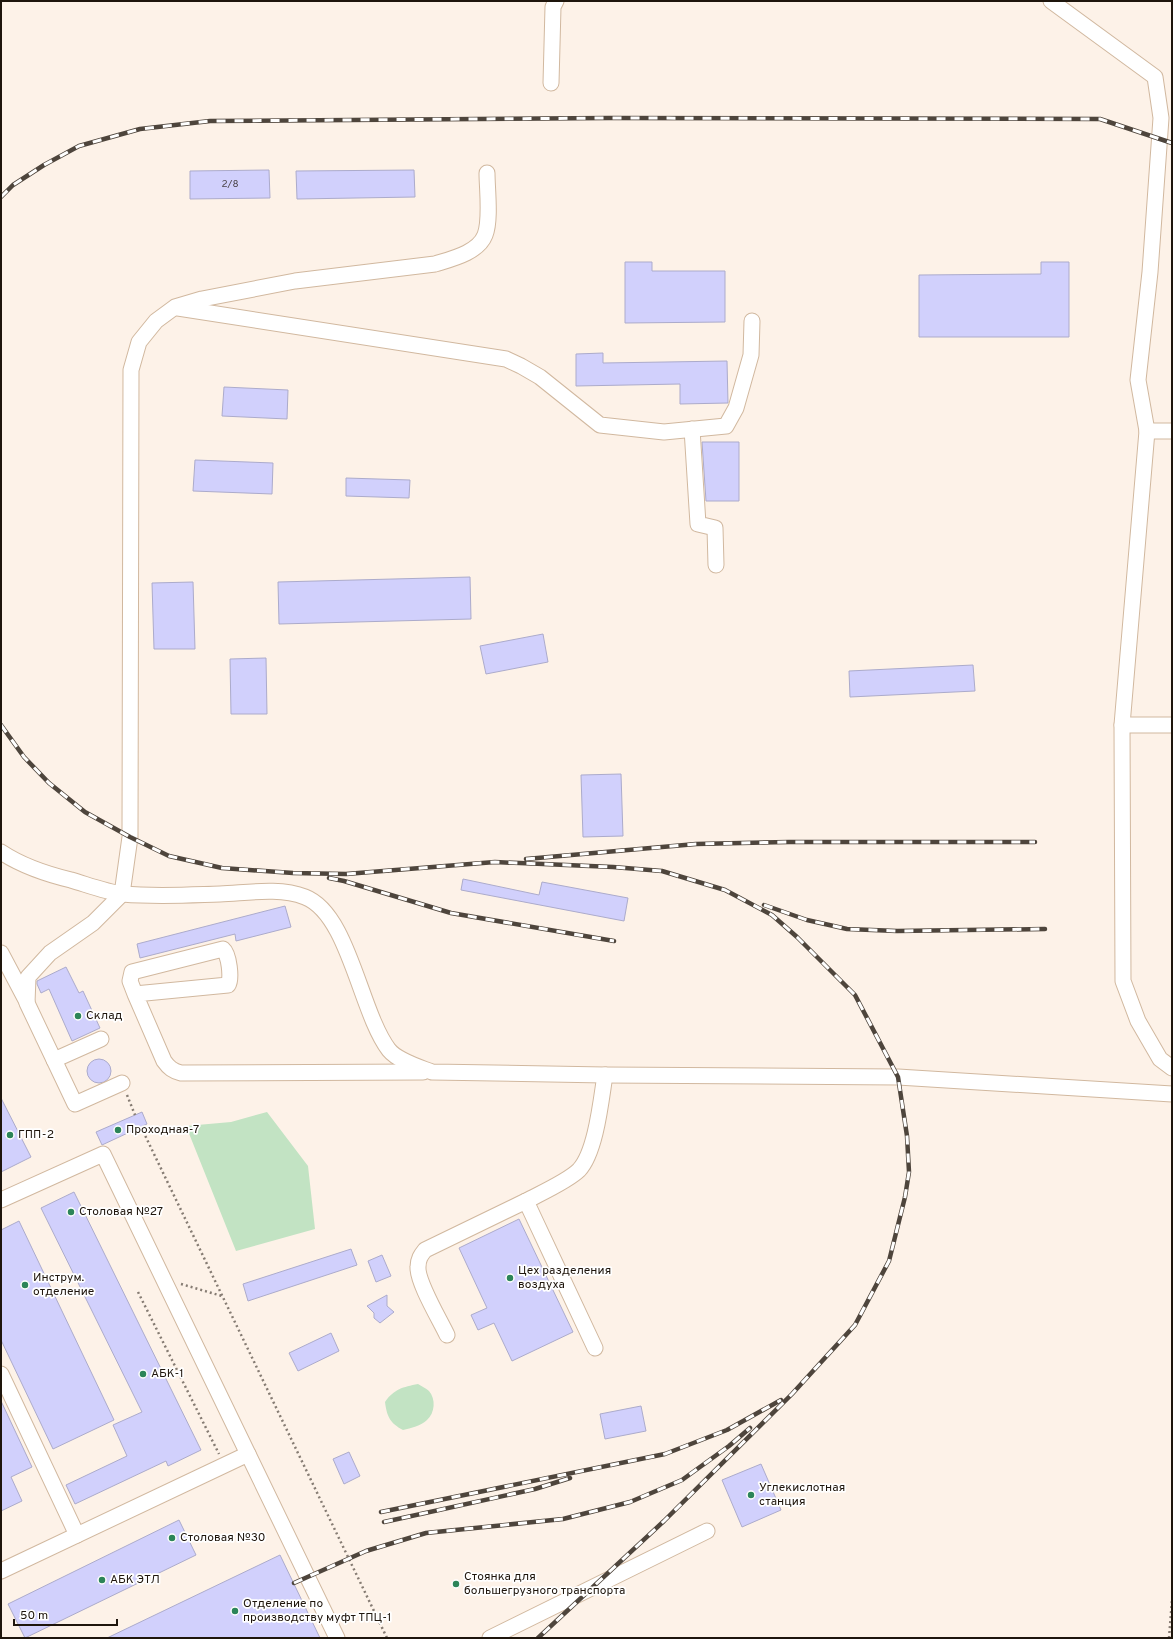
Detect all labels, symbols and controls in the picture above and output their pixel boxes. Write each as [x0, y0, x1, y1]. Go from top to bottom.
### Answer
house number: 2/8 [221, 178, 239, 191]
place label: Склад [86, 1008, 123, 1024]
marker: Склад [73, 1011, 83, 1021]
place label: Проходная-7 [126, 1122, 199, 1138]
marker: Проходная-7 [113, 1125, 123, 1135]
place label: ГПП-2 [18, 1127, 54, 1143]
marker: ГПП-2 [5, 1130, 15, 1140]
place label: Столовая №27 [79, 1204, 163, 1220]
marker: Столовая №27 [66, 1207, 76, 1217]
place label: Цех разделения воздуха [518, 1263, 611, 1293]
place label: Инструм. отделение [33, 1270, 94, 1300]
marker: Цех разделения воздуха [505, 1273, 515, 1283]
marker: Инструм. отделение [20, 1280, 30, 1290]
place label: АБК-1 [151, 1366, 184, 1382]
marker: АБК-1 [138, 1369, 148, 1379]
place label: Углекислотная станция [759, 1480, 845, 1510]
marker: Углекислотная станция [746, 1490, 756, 1500]
place label: Столовая №30 [180, 1530, 265, 1546]
marker: Столовая №30 [167, 1533, 177, 1543]
place label: Стоянка для большегрузного транспорта [464, 1569, 625, 1599]
place label: АБК ЭТЛ [110, 1572, 160, 1588]
marker: АБК ЭТЛ [97, 1575, 107, 1585]
marker: Стоянка для большегрузного транспорта [451, 1579, 461, 1589]
place label: Отделение по производству муфт ТПЦ-1 [243, 1596, 392, 1626]
scale bar [14, 1601, 117, 1627]
marker: Отделение по производству муфт ТПЦ-1 [230, 1606, 240, 1616]
text: 50 m [20, 1608, 48, 1624]

